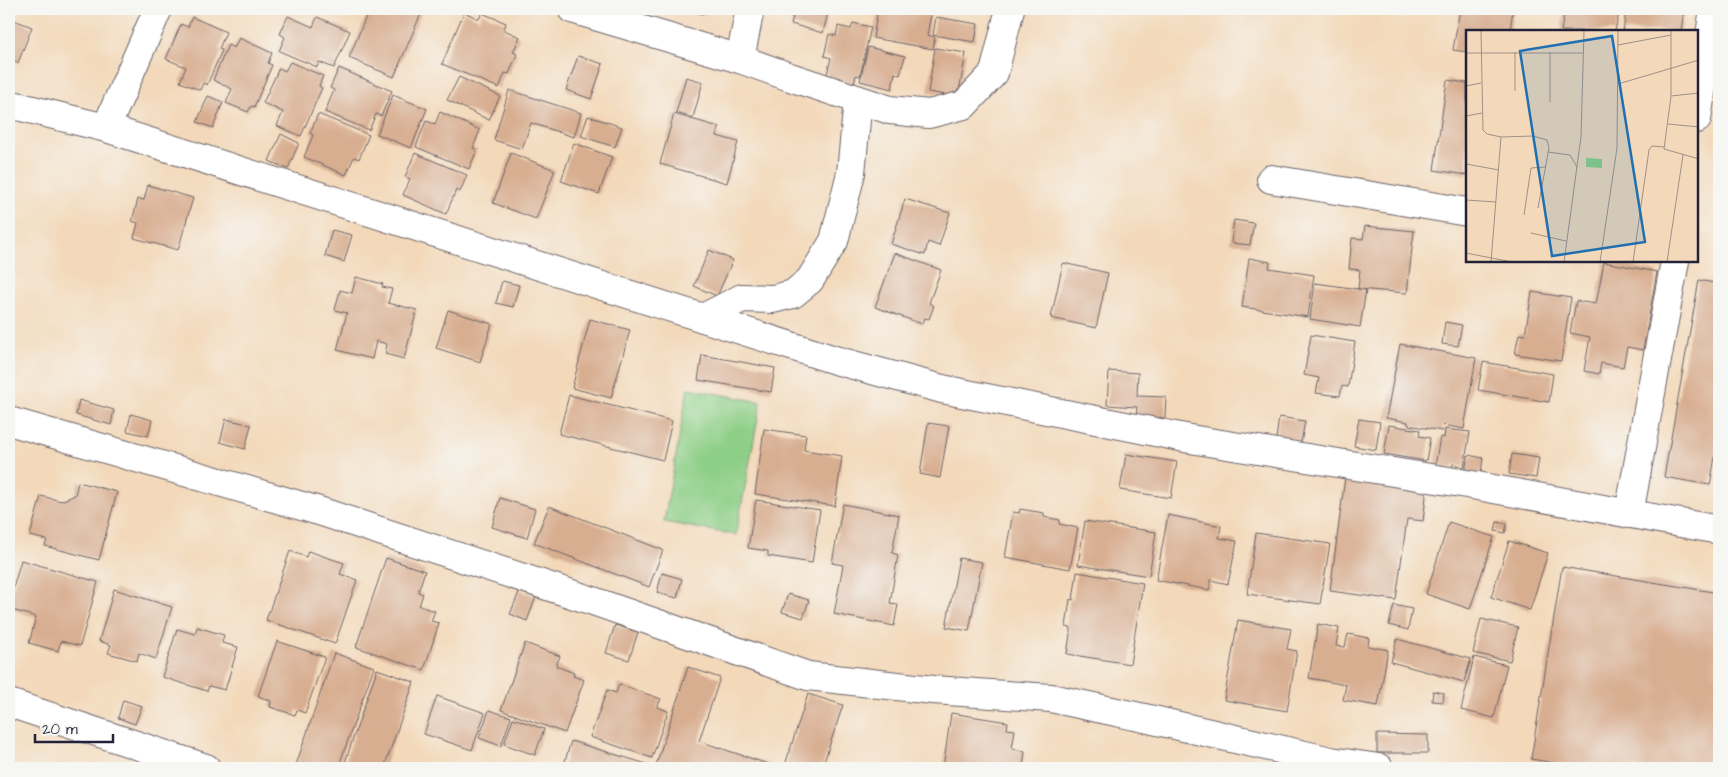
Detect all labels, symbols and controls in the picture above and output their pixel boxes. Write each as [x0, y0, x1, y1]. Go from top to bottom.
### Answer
inset map [1466, 30, 1698, 262]
scale bar [35, 712, 112, 744]
text: 20 m [42, 719, 78, 740]

